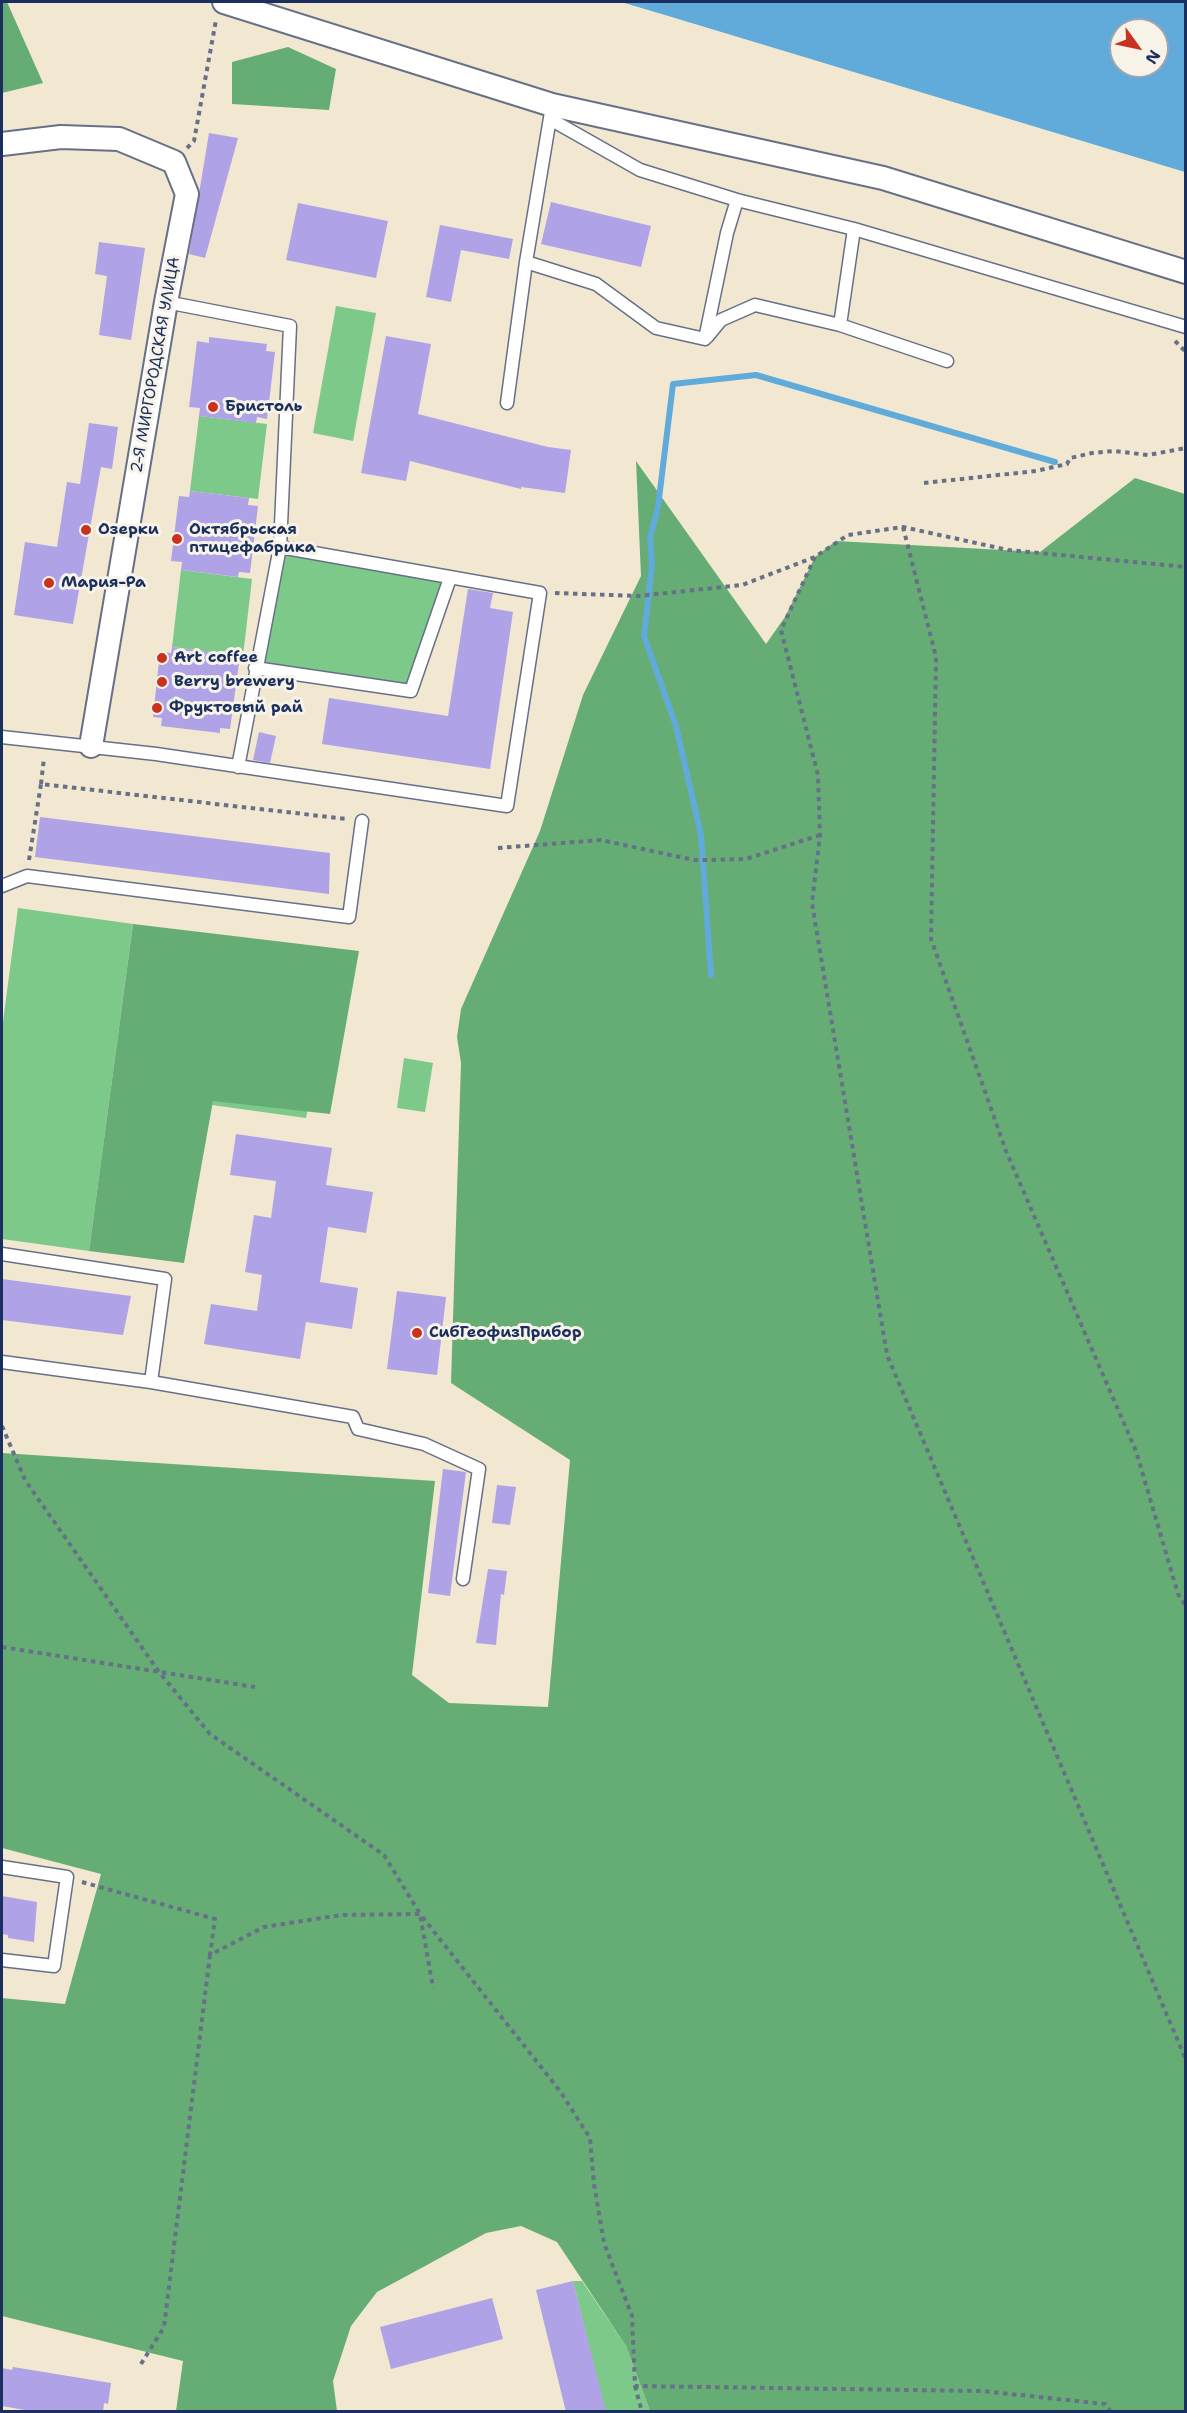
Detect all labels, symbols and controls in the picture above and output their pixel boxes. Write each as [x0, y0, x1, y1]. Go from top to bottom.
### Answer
north arrow [1109, 18, 1169, 78]
text: N [1141, 46, 1165, 68]
street label: 2-Я МИРГОРОДСКАЯ УЛИЦА [128, 255, 184, 475]
place label: Бристоль [225, 397, 302, 417]
marker: Бристоль [206, 400, 220, 414]
place label: Озерки [98, 520, 159, 540]
place label: Октябрьская птицефабрика [189, 520, 316, 558]
marker: Озерки [79, 523, 93, 537]
marker: Октябрьская птицефабрика [170, 532, 184, 546]
place label: Мария-Ра [61, 573, 146, 593]
marker: Мария-Ра [42, 576, 56, 590]
place label: Art coffee [174, 648, 258, 668]
marker: Art coffee [155, 651, 169, 665]
place label: Berry brewery [174, 672, 295, 692]
marker: Berry brewery [155, 675, 169, 689]
place label: Фруктовый рай [169, 698, 303, 718]
marker: Фруктовый рай [150, 701, 164, 715]
place label: СибГеофизПрибор [429, 1323, 581, 1343]
marker: СибГеофизПрибор [410, 1326, 424, 1340]

